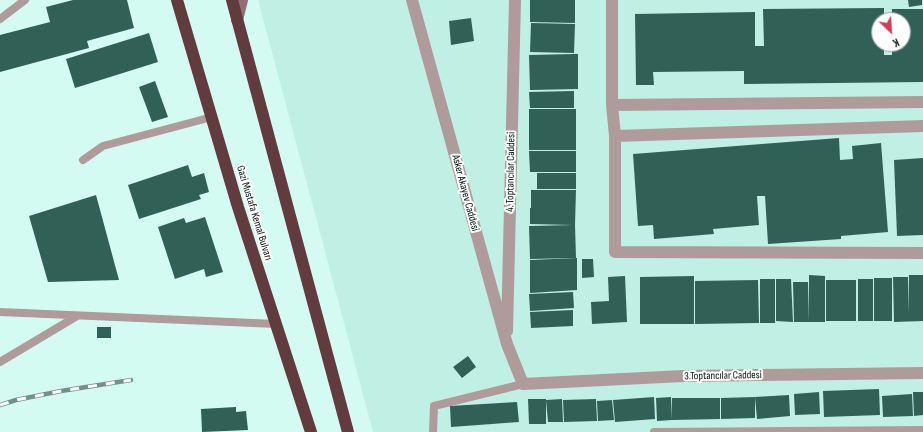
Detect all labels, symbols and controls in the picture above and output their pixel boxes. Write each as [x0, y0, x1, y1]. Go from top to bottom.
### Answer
north arrow [871, 12, 911, 52]
text: K [891, 35, 901, 49]
street label: 4. Toptancılar Caddesi [504, 132, 518, 212]
street label: Asker Akayev Caddesi [448, 153, 482, 233]
street label: Gazi Mustafa Kemal Bulvarı [233, 164, 275, 262]
street label: 3.Toptancılar Caddesi [684, 369, 762, 383]

